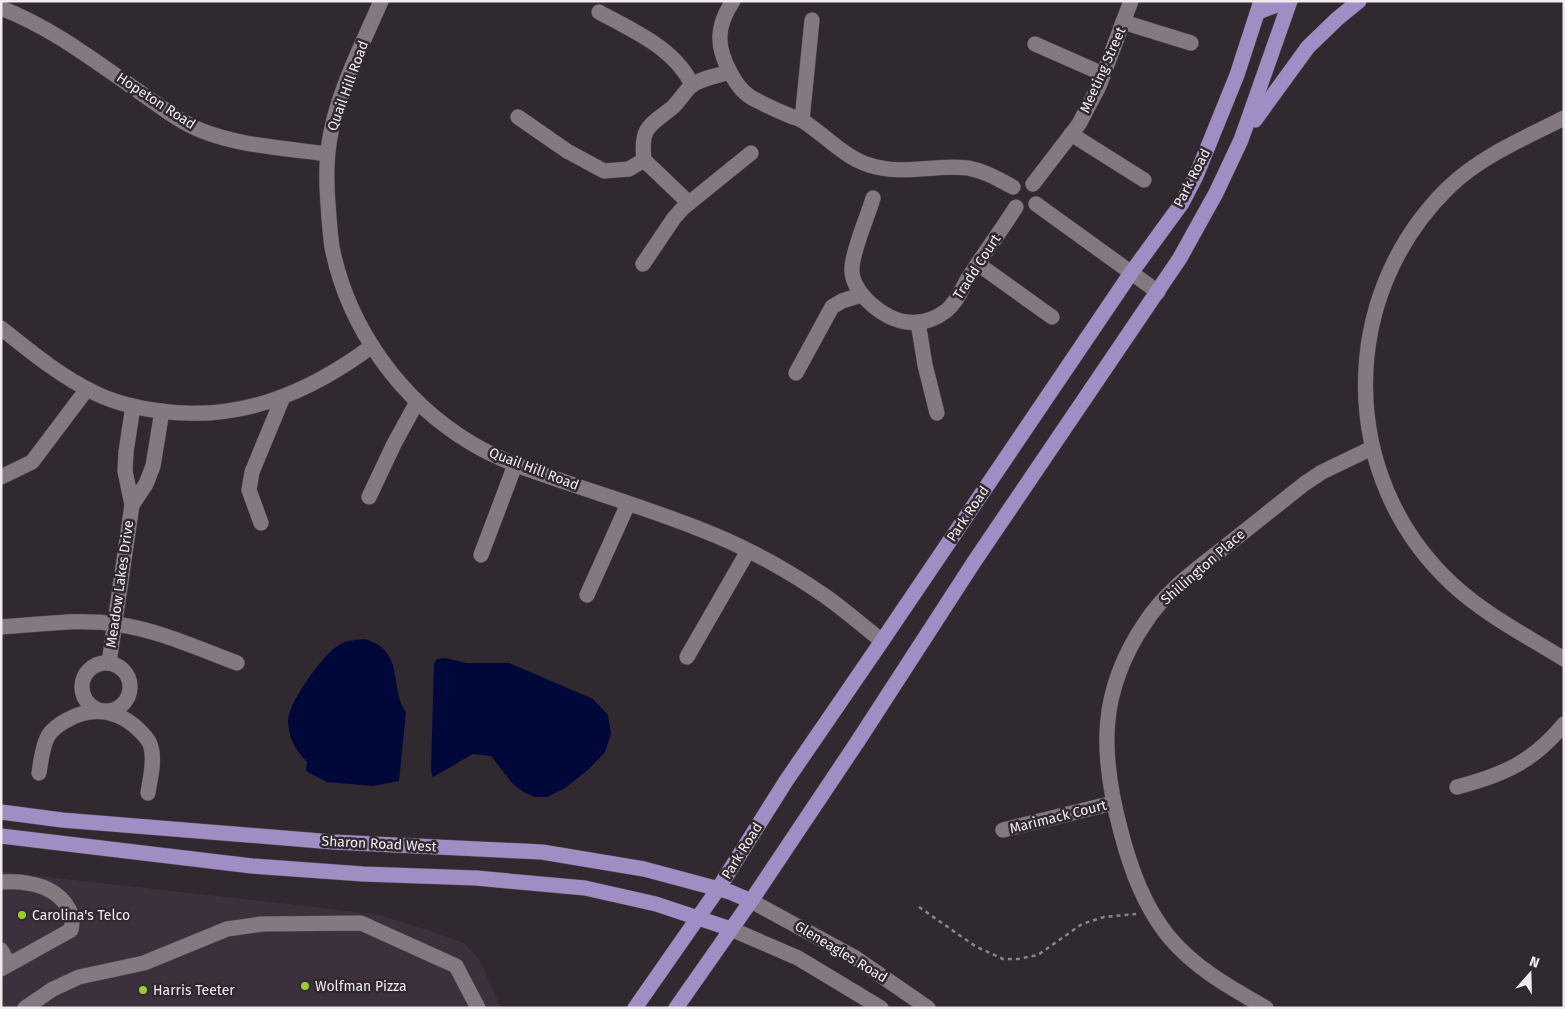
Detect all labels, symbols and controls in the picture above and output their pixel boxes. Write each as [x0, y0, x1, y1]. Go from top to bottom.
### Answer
street label: Meeting Street [1076, 24, 1130, 116]
street label: Quail Hill Road [324, 39, 372, 133]
street label: Hopeton Road [113, 69, 199, 133]
street label: Park Road [1170, 146, 1214, 210]
street label: Tradd Court [950, 230, 1005, 303]
street label: Quail Hill Road [487, 444, 581, 494]
street label: Park Road [943, 483, 993, 545]
street label: Meadow Lakes Drive [103, 519, 137, 649]
street label: Shillington Place [1157, 526, 1249, 608]
street label: Marimack Court [1008, 797, 1109, 837]
street label: Park Road [718, 820, 766, 882]
street label: Sharon Road West [321, 832, 438, 856]
place label: Carolina's Telco [32, 907, 130, 924]
marker: Carolina's Telco [16, 909, 28, 921]
street label: Gleneagles Road [792, 918, 890, 986]
north arrow [1505, 949, 1555, 999]
text: N [1527, 953, 1542, 972]
place label: Wolfman Pizza [315, 978, 407, 995]
marker: Wolfman Pizza [299, 980, 311, 992]
place label: Harris Teeter [153, 982, 235, 999]
marker: Harris Teeter [137, 984, 149, 996]

